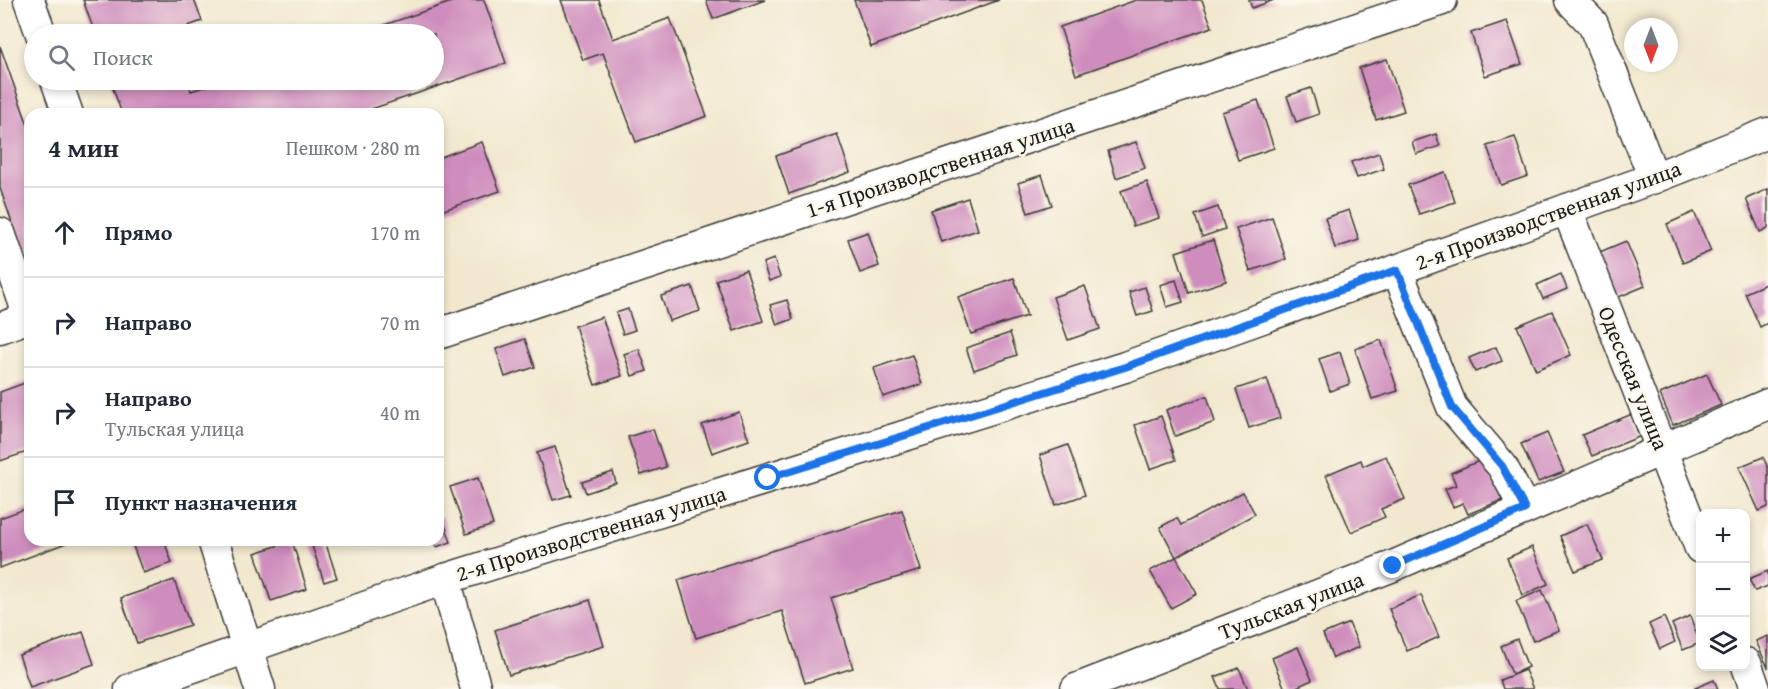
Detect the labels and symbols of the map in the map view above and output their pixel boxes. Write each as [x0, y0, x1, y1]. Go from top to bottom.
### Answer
north arrow [1624, 18, 1678, 72]
street label: 1-я Производственная улица [802, 108, 1079, 226]
street label: 2-я Производственная улица [1411, 152, 1686, 278]
street label: Одесская улица [1591, 301, 1678, 455]
route start [754, 464, 780, 490]
street label: 2-я Производственная улица [452, 477, 730, 589]
route end [1379, 552, 1405, 578]
street label: Тульская улица [1214, 562, 1369, 647]

